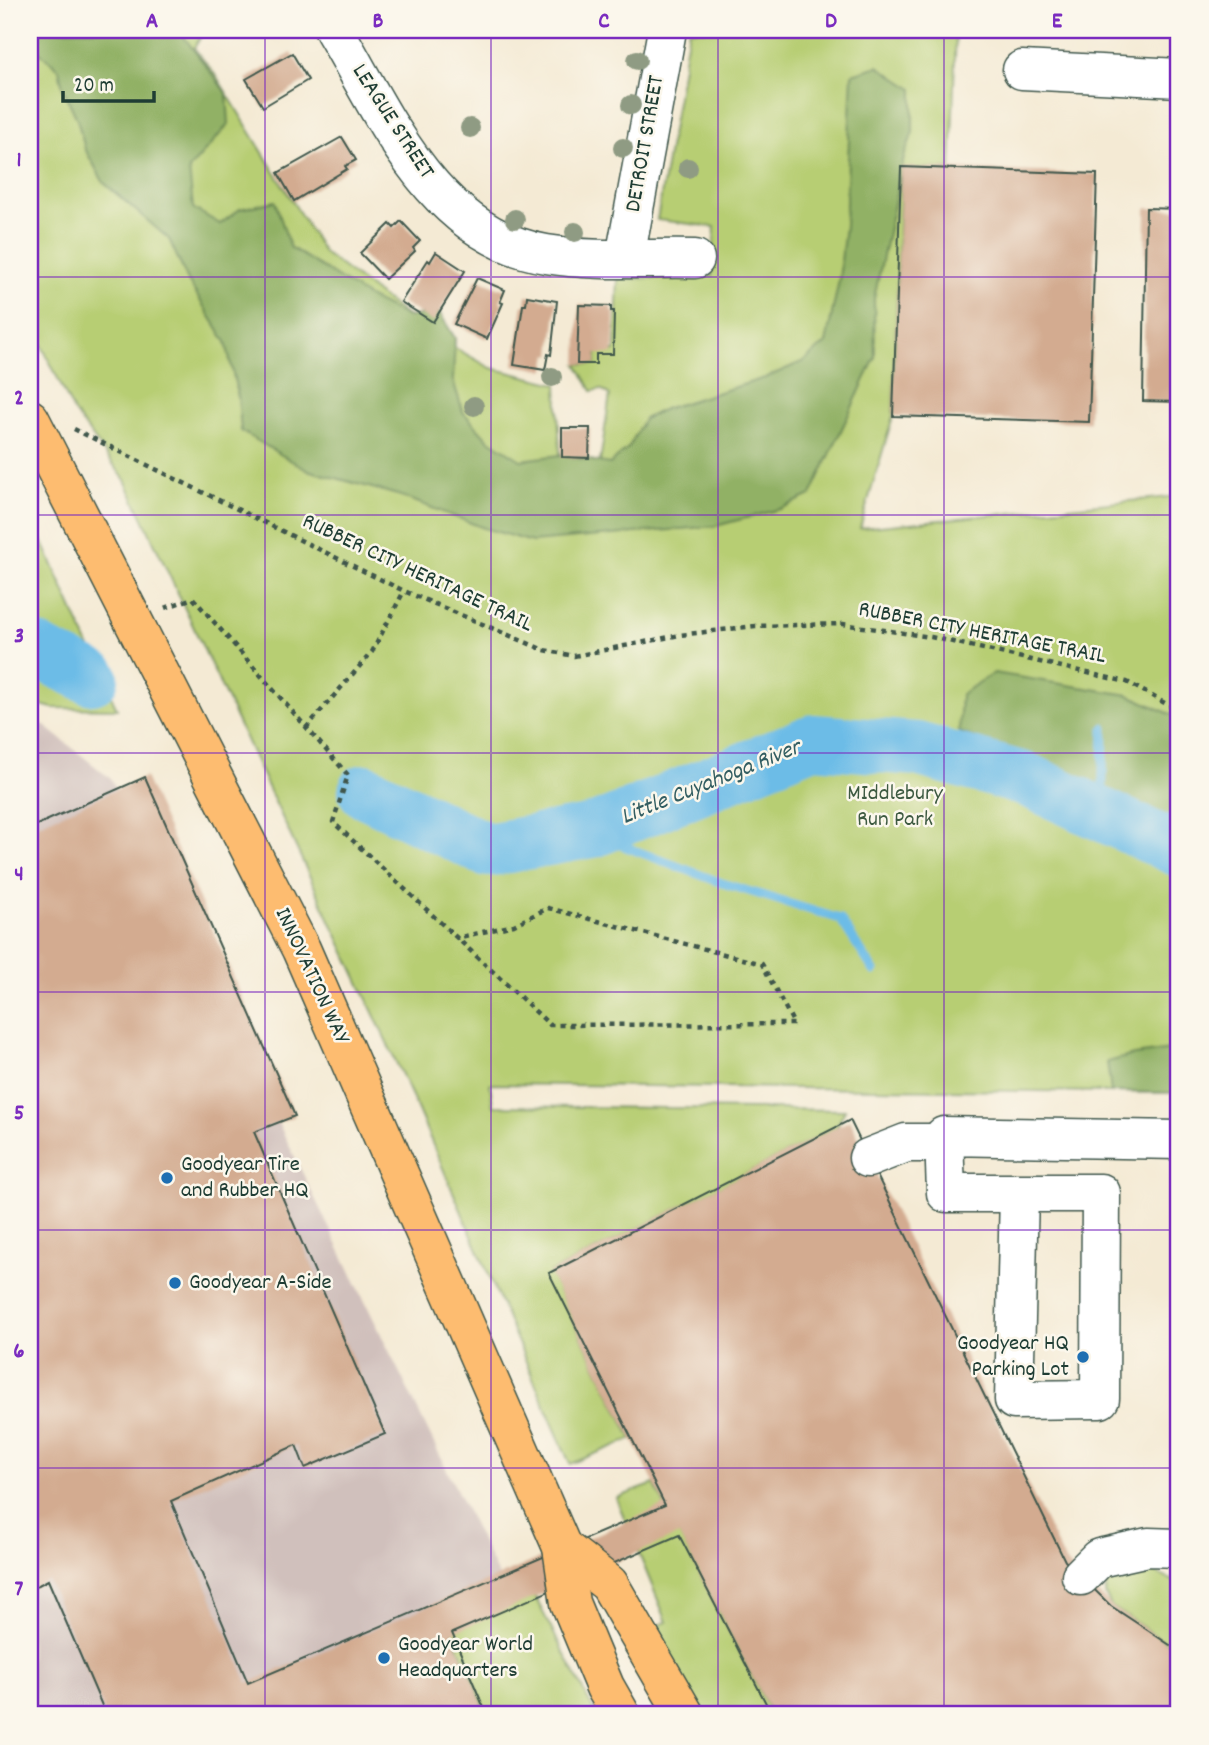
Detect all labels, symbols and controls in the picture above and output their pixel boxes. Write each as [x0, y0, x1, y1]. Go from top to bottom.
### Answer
text: A [146, 6, 158, 39]
text: B [373, 6, 384, 39]
text: C [598, 6, 610, 39]
text: D [825, 6, 837, 39]
text: E [1052, 6, 1063, 39]
street label: LEAGUE STREET [342, 58, 442, 186]
scale bar [63, 60, 154, 104]
text: 20 m [74, 72, 114, 102]
street label: DETROIT STREET [618, 73, 674, 215]
text: 1 [16, 145, 22, 178]
text: 2 [14, 383, 24, 416]
street label: RUBBER CITY HERITAGE TRAIL [296, 506, 538, 642]
street label: RUBBER CITY HERITAGE TRAIL [855, 594, 1109, 674]
text: 3 [14, 621, 24, 654]
water label: Little Cuyahoga River [616, 730, 809, 835]
park label: MIddlebury Run Park [847, 778, 943, 837]
text: 4 [14, 859, 24, 892]
street label: INNOVATION WAY [265, 902, 357, 1050]
text: 5 [14, 1098, 24, 1131]
place label: Goodyear Tire and Rubber HQ [181, 1149, 309, 1208]
marker: Goodyear Tire and Rubber HQ [159, 1170, 175, 1186]
place label: Goodyear A-Side [189, 1267, 332, 1300]
marker: Goodyear A-Side [167, 1275, 183, 1291]
place label: Goodyear HQ Parking Lot [957, 1328, 1069, 1387]
text: 6 [13, 1336, 25, 1369]
marker: Goodyear HQ Parking Lot [1075, 1349, 1091, 1365]
text: 7 [15, 1574, 24, 1607]
place label: Goodyear World Headquarters [398, 1629, 533, 1688]
marker: Goodyear World Headquarters [376, 1650, 392, 1666]

